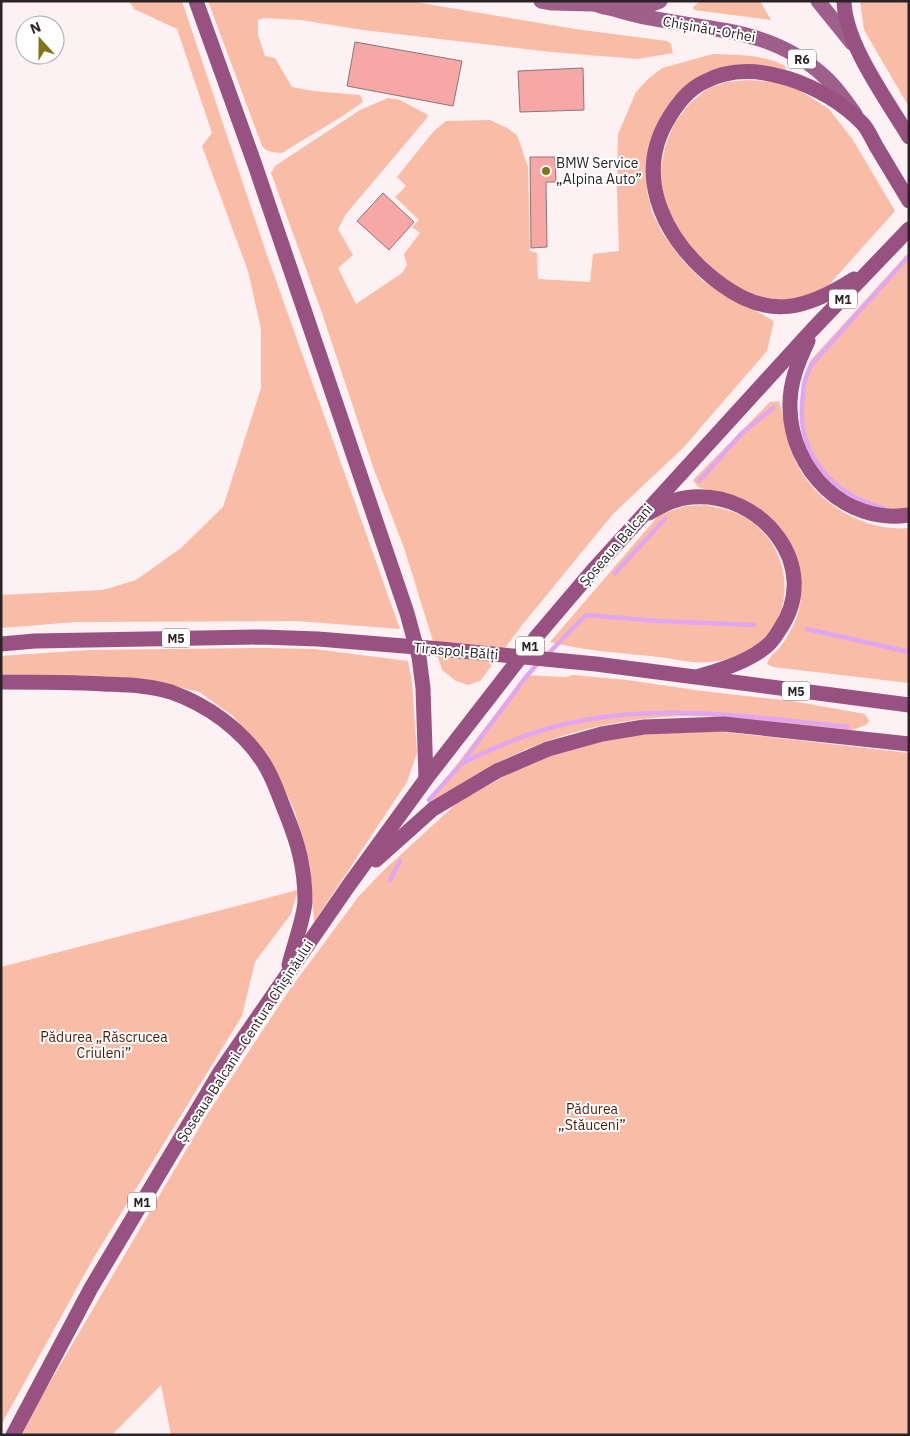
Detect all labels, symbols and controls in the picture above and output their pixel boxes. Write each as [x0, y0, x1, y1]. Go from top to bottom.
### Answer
street label: Chișinău-Orhei [661, 12, 757, 46]
north arrow [15, 15, 65, 65]
text: N [27, 18, 43, 38]
road number: R6 [788, 50, 816, 68]
place label: BMW Service „Alpina Auto” [556, 154, 642, 188]
marker: BMW Service „Alpina Auto” [540, 165, 552, 177]
road number: M1 [829, 290, 857, 308]
street label: Șoseaua Balcani [575, 500, 657, 590]
road number: M5 [162, 628, 190, 648]
road number: M1 [516, 636, 544, 656]
street label: Tiraspol-Bălți [413, 638, 499, 664]
road number: M5 [782, 681, 810, 700]
street label: Șoseaua Balcani - Centura Chișinăului [173, 937, 317, 1145]
park label: Pădurea „Răscrucea Criuleni” [40, 1028, 168, 1062]
park label: Pădurea „Stăuceni” [558, 1100, 626, 1134]
road number: M1 [128, 1192, 156, 1212]

